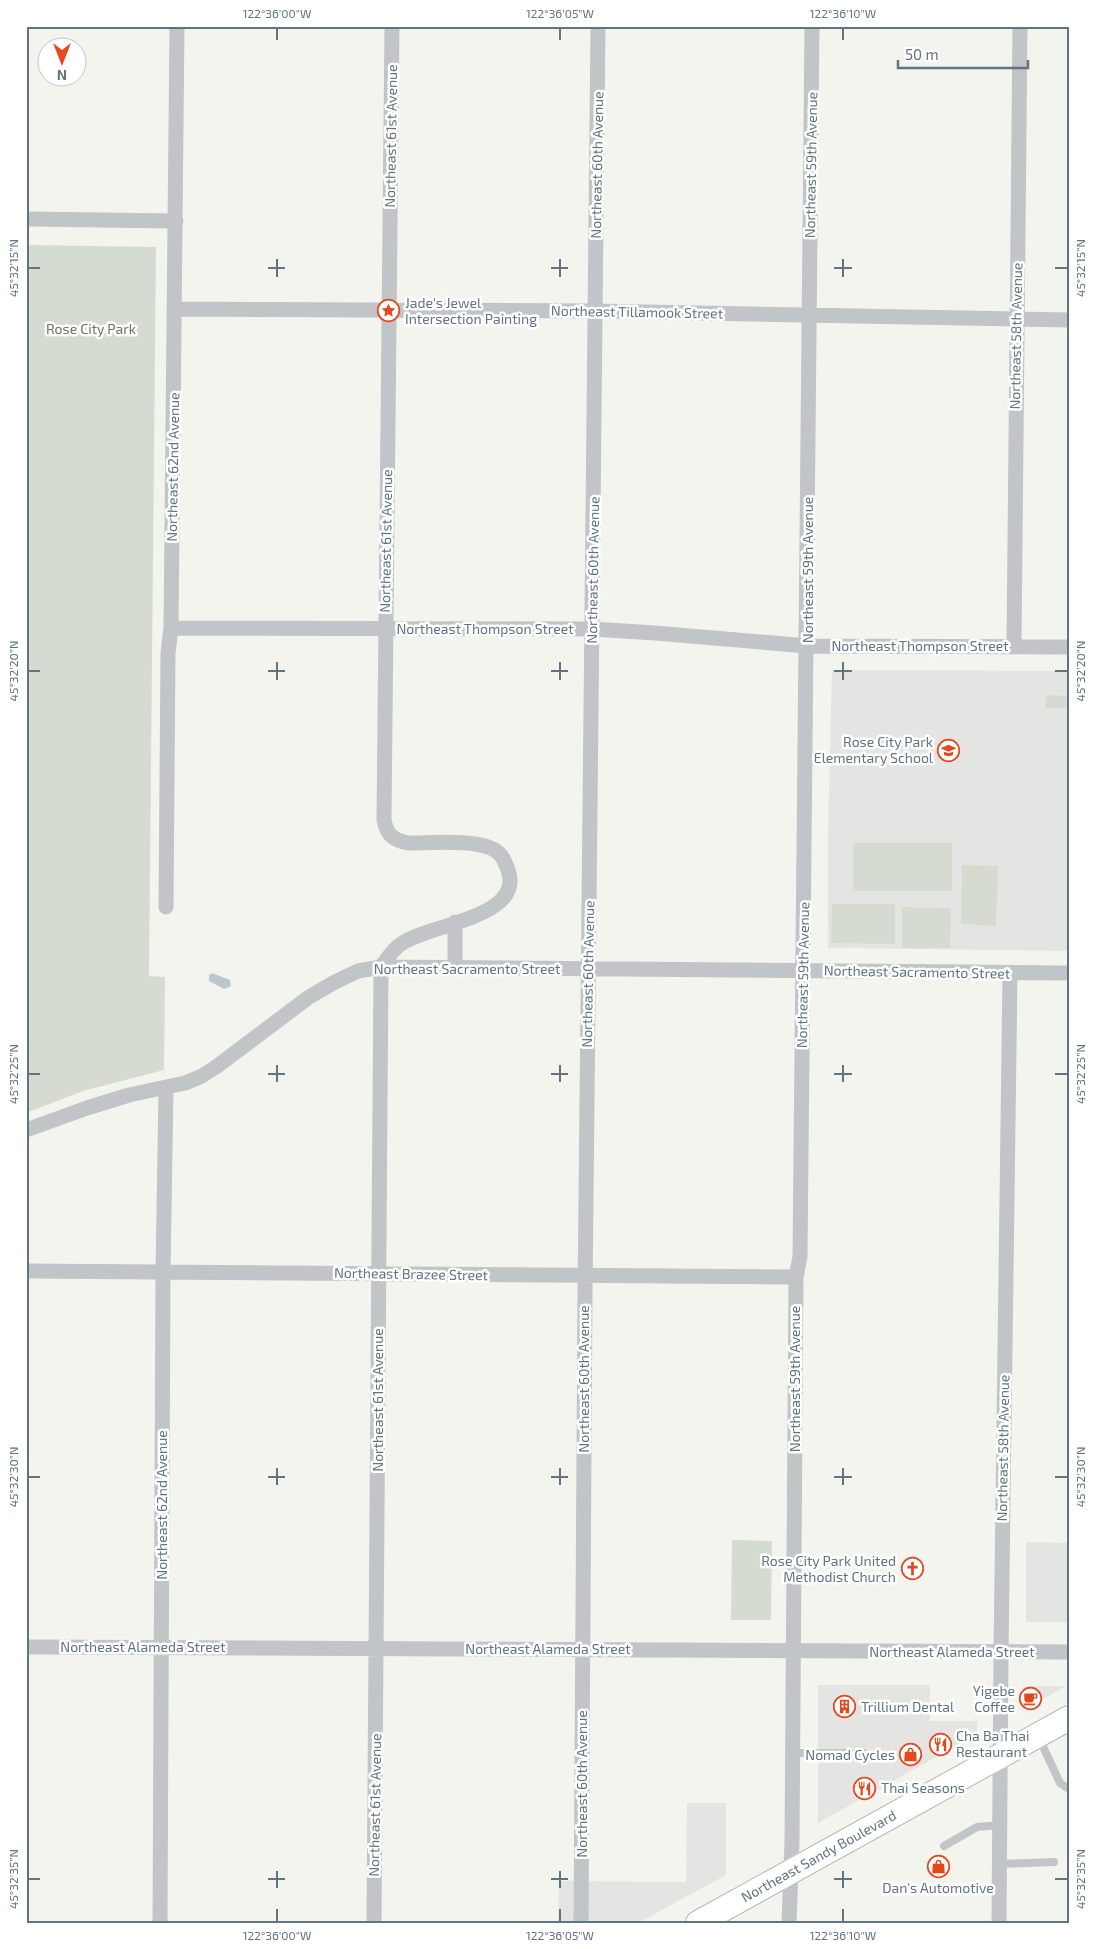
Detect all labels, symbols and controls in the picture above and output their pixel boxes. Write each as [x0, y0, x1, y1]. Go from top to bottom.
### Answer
text: 122°36'00"W [243, 6, 311, 20]
text: 122°36'05"W [526, 6, 594, 20]
text: 122°36'10"W [810, 6, 876, 20]
north arrow [38, 38, 88, 88]
scale bar [898, 38, 1028, 70]
text: 50 m [905, 45, 939, 63]
street label: Northeast 61st Avenue [381, 64, 400, 208]
text: N [57, 67, 67, 84]
street label: Northeast 60th Avenue [587, 91, 606, 239]
street label: Northeast 59th Avenue [801, 92, 820, 238]
text: 45°32'15"N [6, 239, 20, 297]
text: 45°32'15"N [1073, 239, 1087, 297]
street label: Northeast 58th Avenue [1006, 262, 1025, 410]
place label: Jade's Jewel Intersection Painting [405, 294, 537, 327]
place icon: Jade's Jewel Intersection Painting [377, 299, 401, 323]
street label: Northeast Tillamook Street [551, 301, 723, 322]
park label: Rose City Park [46, 320, 136, 337]
street label: Northeast 62nd Avenue [163, 392, 182, 542]
street label: Northeast 61st Avenue [376, 469, 395, 613]
street label: Northeast 60th Avenue [583, 496, 602, 644]
street label: Northeast 59th Avenue [799, 497, 816, 643]
street label: Northeast Thompson Street [396, 620, 574, 637]
street label: Northeast Thompson Street [831, 637, 1009, 654]
text: 45°32'20"N [6, 641, 20, 701]
text: 45°32'20"N [1073, 641, 1087, 701]
place label: Rose City Park Elementary School [814, 733, 934, 766]
school or university icon: Rose City Park Elementary School [937, 738, 961, 762]
street label: Northeast 60th Avenue [578, 900, 597, 1048]
street label: Northeast 59th Avenue [793, 902, 812, 1048]
street label: Northeast Sacramento Street [374, 960, 560, 977]
street label: Northeast Sacramento Street [824, 961, 1010, 982]
text: 45°32'25"N [6, 1044, 20, 1104]
text: 45°32'25"N [1073, 1044, 1087, 1104]
street label: Northeast Brazee Street [334, 1264, 488, 1283]
street label: Northeast 60th Avenue [575, 1305, 592, 1453]
street label: Northeast 59th Avenue [786, 1306, 803, 1452]
street label: Northeast 61st Avenue [369, 1328, 386, 1472]
street label: Northeast 58th Avenue [993, 1374, 1012, 1522]
street label: Northeast 62nd Avenue [153, 1430, 170, 1580]
text: 45°32'30"N [6, 1447, 20, 1507]
text: 45°32'30"N [1073, 1447, 1087, 1507]
place label: Rose City Park United Methodist Church [761, 1552, 896, 1585]
church icon: Rose City Park United Methodist Church [900, 1557, 924, 1581]
street label: Northeast Alameda Street [60, 1638, 226, 1655]
street label: Northeast Alameda Street [465, 1640, 631, 1657]
street label: Northeast Alameda Street [869, 1643, 1035, 1660]
place label: Yigebe Coffee [973, 1682, 1015, 1715]
cafe icon: Yigebe Coffee [1019, 1687, 1043, 1711]
building icon: Trillium Dental [833, 1695, 857, 1719]
place label: Trillium Dental [861, 1698, 955, 1715]
street label: Northeast 60th Avenue [573, 1710, 590, 1858]
place label: Cha Ba Thai Restaurant [956, 1727, 1030, 1760]
restaurant icon: Cha Ba Thai Restaurant [928, 1732, 952, 1756]
street label: Northeast 61st Avenue [365, 1733, 384, 1877]
shop icon: Nomad Cycles [899, 1743, 923, 1767]
place label: Nomad Cycles [805, 1746, 895, 1763]
restaurant icon: Thai Seasons [853, 1776, 877, 1800]
place label: Thai Seasons [881, 1779, 965, 1796]
street label: Northeast Sandy Boulevard [738, 1806, 899, 1905]
text: 45°32'35"N [6, 1849, 20, 1909]
text: 45°32'35"N [1073, 1849, 1087, 1909]
shop icon: Dan's Automotive [926, 1854, 950, 1878]
place label: Dan's Automotive [882, 1879, 994, 1896]
text: 122°36'00"W [243, 1928, 311, 1942]
text: 122°36'05"W [526, 1928, 594, 1942]
text: 122°36'10"W [810, 1928, 876, 1942]

